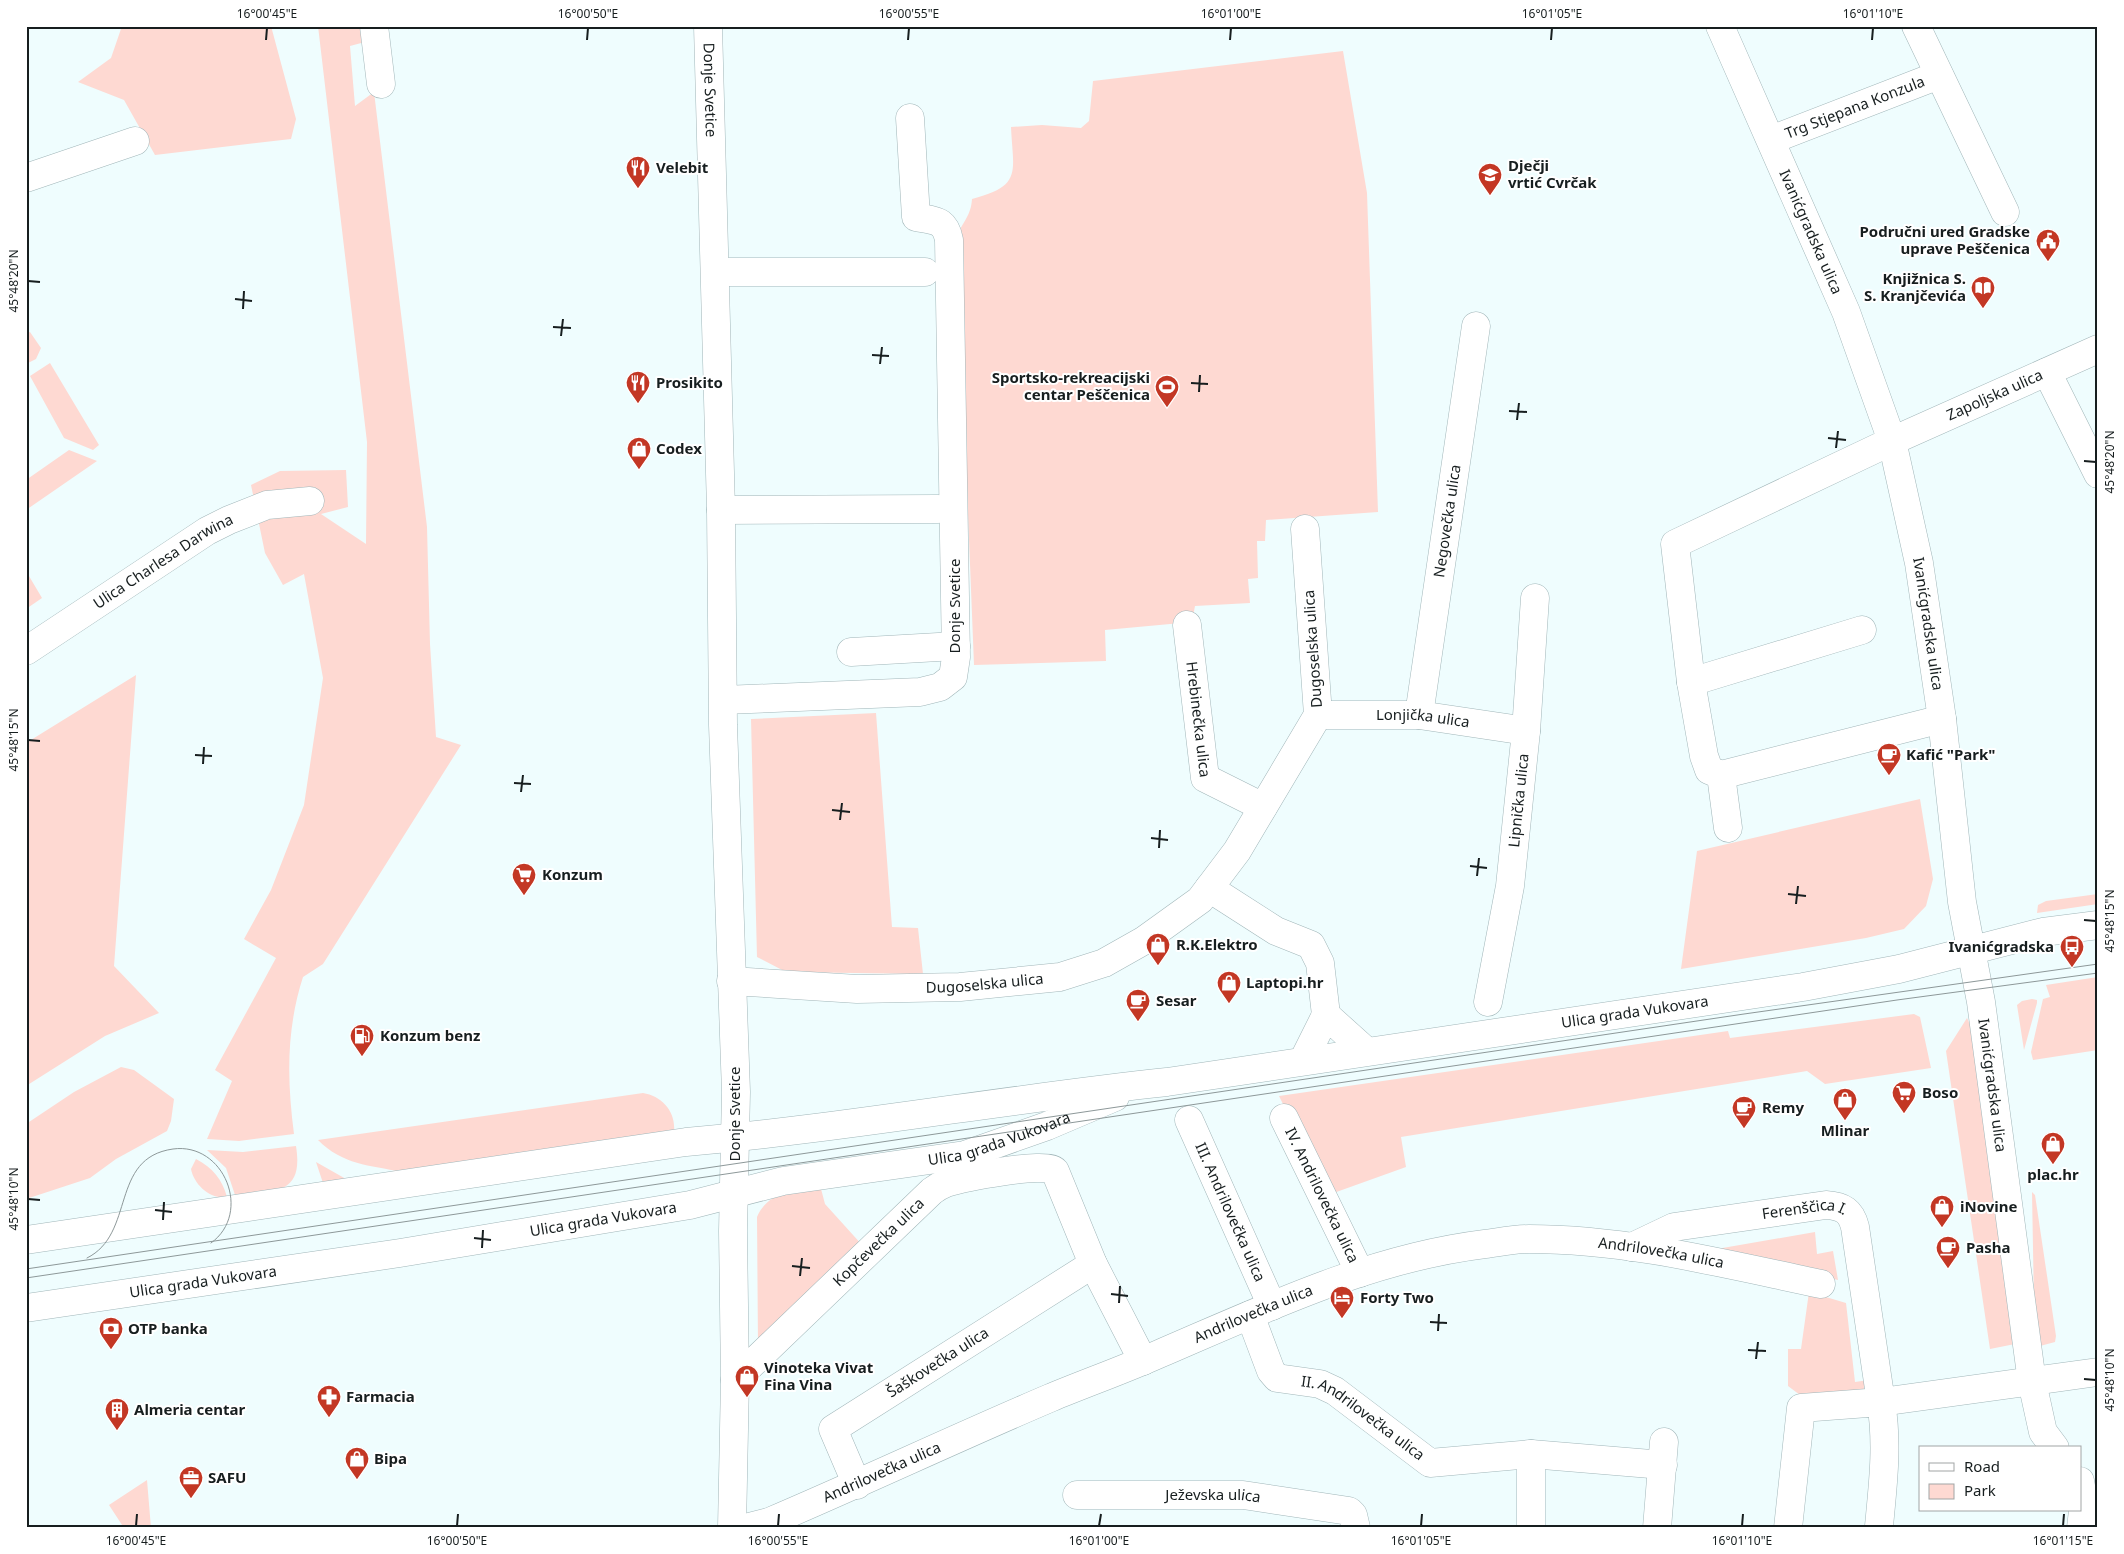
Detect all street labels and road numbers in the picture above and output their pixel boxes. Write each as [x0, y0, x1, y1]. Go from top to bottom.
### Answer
street label: Donje Svetice [699, 42, 722, 138]
street label: Trg Stjepana Konzula [1782, 70, 1927, 143]
street label: Ivanićgradska ulica [1775, 166, 1848, 297]
street label: Zapoljska ulica [1943, 364, 2045, 424]
street label: Negovečka ulica [1428, 463, 1465, 579]
street label: Ulica Charlesa Darwina [89, 509, 236, 613]
street label: Ivanićgradska ulica [1909, 555, 1949, 692]
street label: Donje Svetice [944, 559, 964, 653]
street label: Dugoselska ulica [1298, 589, 1326, 709]
street label: Hrebinečka ulica [1182, 660, 1216, 778]
street label: Lonjička ulica [1376, 704, 1471, 731]
street label: Lipnička ulica [1503, 752, 1533, 848]
street label: Dugoselska ulica [925, 968, 1044, 997]
street label: Ulica grada Vukovara [1560, 990, 1710, 1032]
street label: Ivanićgradska ulica [1974, 1017, 2012, 1153]
street label: Donje Svetice [724, 1067, 744, 1161]
street label: Ulica grada Vukovara [927, 1106, 1073, 1169]
street label: IV. Andrilovečka ulica [1281, 1124, 1364, 1266]
street label: III. Andrilovečka ulica [1191, 1139, 1271, 1285]
street label: Kopčevečka ulica [828, 1193, 928, 1290]
street label: Ferenščica I. [1761, 1194, 1853, 1223]
street label: Ulica grada Vukovara [528, 1196, 678, 1240]
street label: Andrilovečka ulica [1597, 1232, 1726, 1272]
street label: Ulica grada Vukovara [128, 1260, 278, 1302]
street label: Andrilovečka ulica [1190, 1279, 1315, 1347]
street label: Šaškovečka ulica [882, 1322, 992, 1401]
street label: II. Andrilovečka ulica [1300, 1370, 1429, 1464]
street label: Andrilovečka ulica [819, 1436, 944, 1506]
street label: Ježevska ulica [1163, 1484, 1262, 1507]

